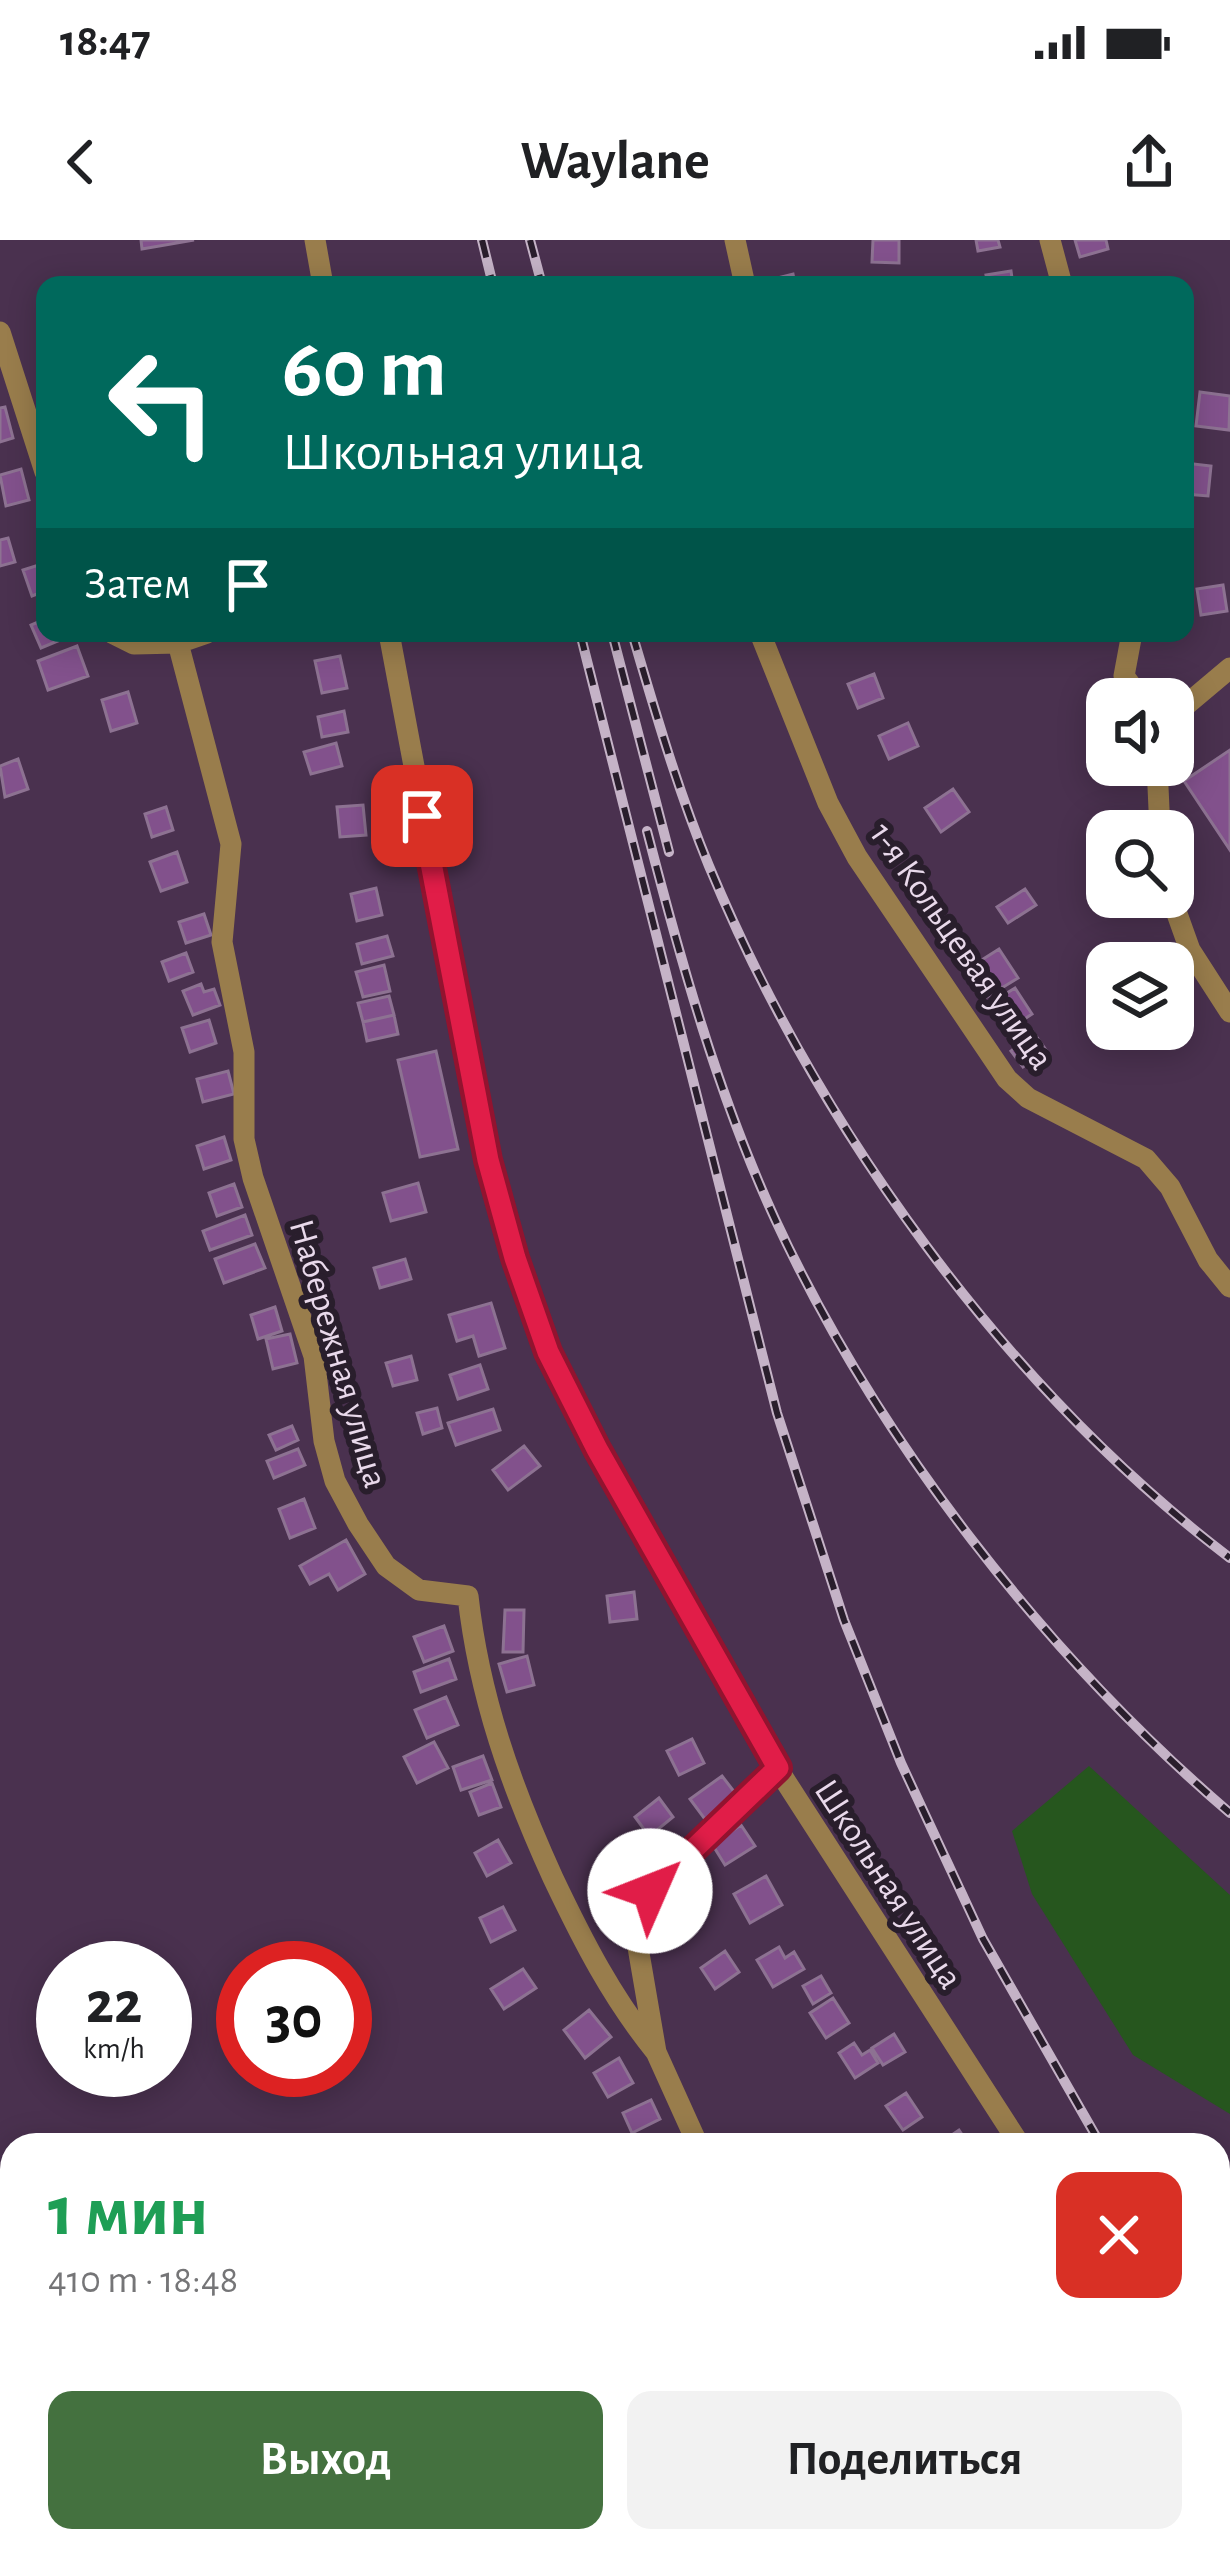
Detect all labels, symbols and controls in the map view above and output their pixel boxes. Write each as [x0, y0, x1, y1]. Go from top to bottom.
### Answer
text: 18:47 [60, 19, 151, 64]
icon: back [48, 129, 114, 195]
icon: share [1116, 129, 1182, 195]
text: Waylane [520, 135, 710, 189]
icon: left [84, 324, 240, 480]
text: 60 m [282, 328, 447, 412]
text: Школьная улица [282, 426, 644, 480]
icon: arrive [215, 552, 281, 618]
text: Затем [84, 562, 191, 607]
map controls [1086, 678, 1194, 1050]
button: sound [1086, 678, 1194, 786]
pin [371, 765, 473, 867]
icon: arrive [389, 783, 455, 849]
button: search [1086, 810, 1194, 918]
street label: 1-я Кольцевая улица [863, 816, 1060, 1076]
button: layers [1086, 942, 1194, 1050]
street label: Набережная улица [283, 1215, 394, 1492]
street label: Школьная улица [807, 1773, 969, 1995]
position arrow [587, 1828, 713, 1954]
speed limit sign: 30 [216, 1941, 372, 2097]
text: 22 [86, 1974, 142, 2034]
text: km/h [83, 2034, 145, 2064]
button: close [1056, 2172, 1182, 2298]
text: 1 мин [48, 2176, 209, 2248]
text: 410 m · 18:48 [48, 2261, 238, 2300]
button: Выход [48, 2391, 603, 2529]
button: Поделиться [627, 2391, 1182, 2529]

